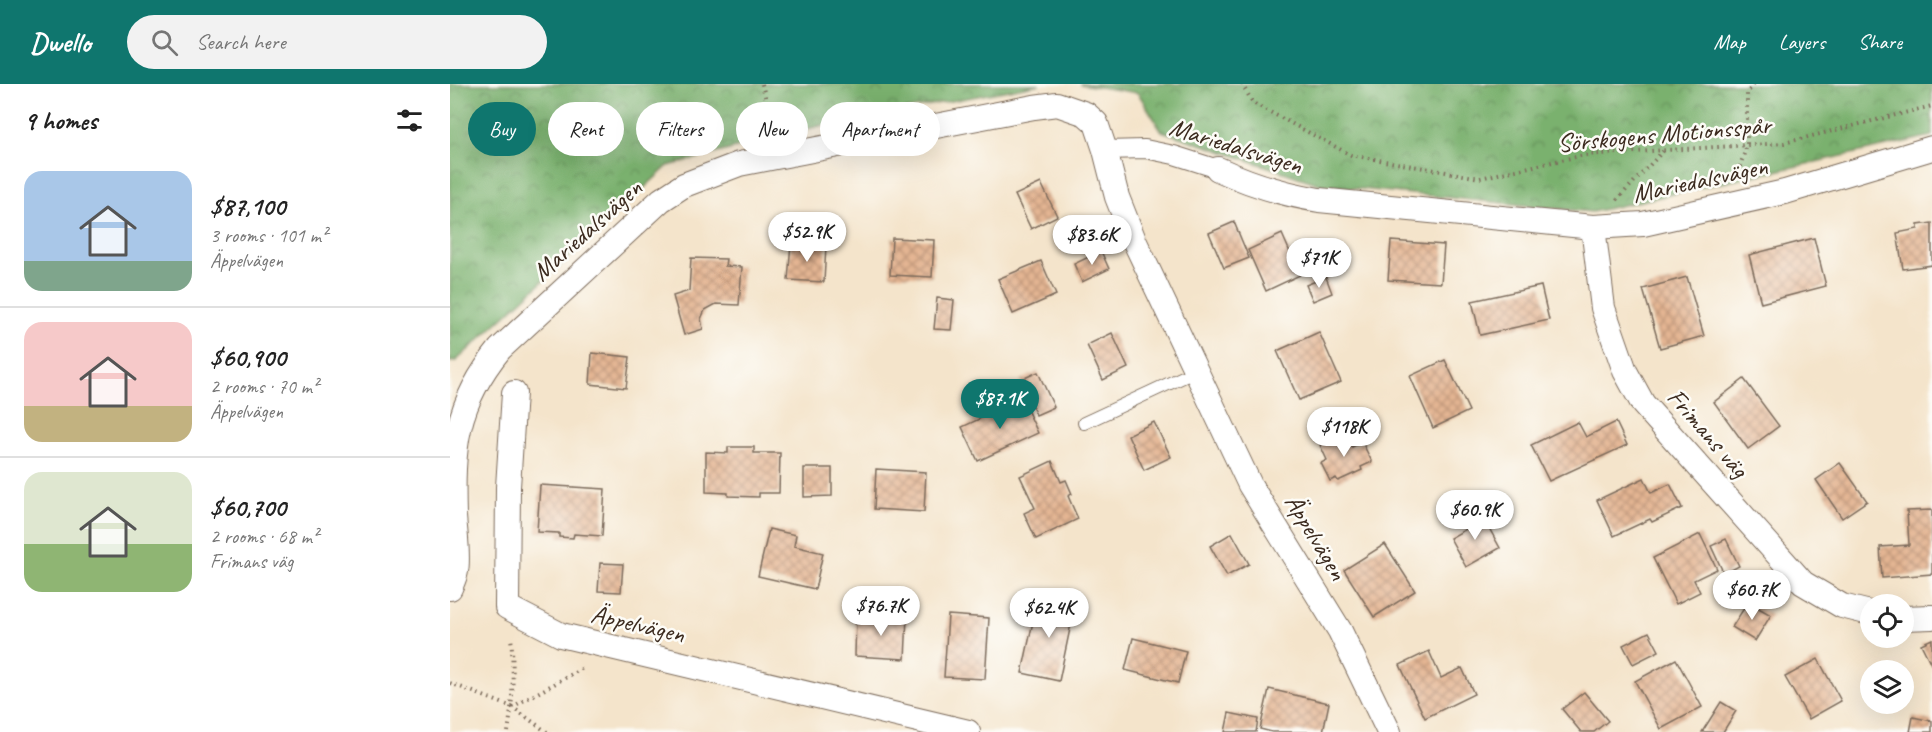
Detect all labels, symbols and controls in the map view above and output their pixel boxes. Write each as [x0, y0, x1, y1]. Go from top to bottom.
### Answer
search box [127, 15, 547, 69]
text: Dwello [30, 25, 91, 60]
icon: search [148, 26, 181, 59]
text: Search here [196, 28, 286, 56]
text: Map [1713, 29, 1746, 55]
text: Layers [1779, 29, 1825, 55]
text: Share [1858, 29, 1902, 55]
chip: Buy [468, 102, 536, 156]
chip: Rent [548, 102, 624, 156]
chip: Filters [636, 102, 724, 156]
chip: New [736, 102, 808, 156]
chip: Apartment [820, 102, 940, 156]
text: 9 homes [24, 104, 97, 137]
icon: filters [393, 104, 426, 137]
street label: Sörskogens Motionsspår [1556, 108, 1775, 160]
street label: Mariedalsvägen [1166, 110, 1307, 182]
street label: Mariedalsvägen [1630, 150, 1771, 210]
street label: Mariedalsvägen [525, 172, 649, 288]
text: $87,100 [210, 190, 285, 223]
icon: home [72, 195, 144, 267]
pin: $52.9K [758, 212, 856, 263]
pin: $83.6K [1043, 215, 1141, 266]
text: $52.9K [782, 219, 832, 244]
text: $83.6K [1067, 222, 1117, 247]
text: 3 rooms · 101 m² [210, 223, 327, 248]
pin: $71K [1283, 238, 1355, 289]
text: $71K [1300, 245, 1338, 270]
text: Äppelvägen [210, 248, 283, 273]
text: $60,900 [210, 341, 286, 374]
icon: home [72, 346, 144, 418]
text: 2 rooms · 70 m² [210, 374, 318, 399]
pin: $87.1K [951, 379, 1049, 430]
street label: Frimans väg [1660, 381, 1757, 486]
text: $87.1K [975, 386, 1025, 411]
text: Äppelvägen [210, 399, 283, 424]
pin: $118K [1302, 407, 1386, 458]
text: $118K [1321, 414, 1367, 439]
street label: Äppelvägen [1277, 488, 1355, 586]
pin: $60.9K [1426, 490, 1524, 541]
text: $60,700 [210, 491, 286, 524]
icon: home [72, 496, 144, 568]
text: $60.9K [1450, 497, 1500, 522]
text: 2 rooms · 68 m² [210, 524, 318, 549]
text: Frimans väg [210, 549, 293, 574]
pin: $60.7K [1703, 570, 1801, 621]
text: $60.7K [1727, 577, 1777, 602]
pin: $76.7K [832, 586, 930, 637]
pin: $62.4K [1000, 588, 1098, 639]
text: $76.7K [856, 593, 906, 618]
map controls [1860, 594, 1914, 714]
button: locate [1860, 594, 1914, 648]
text: $62.4K [1024, 595, 1074, 620]
street label: Äppelvägen [588, 597, 688, 651]
button: layers [1860, 660, 1914, 714]

